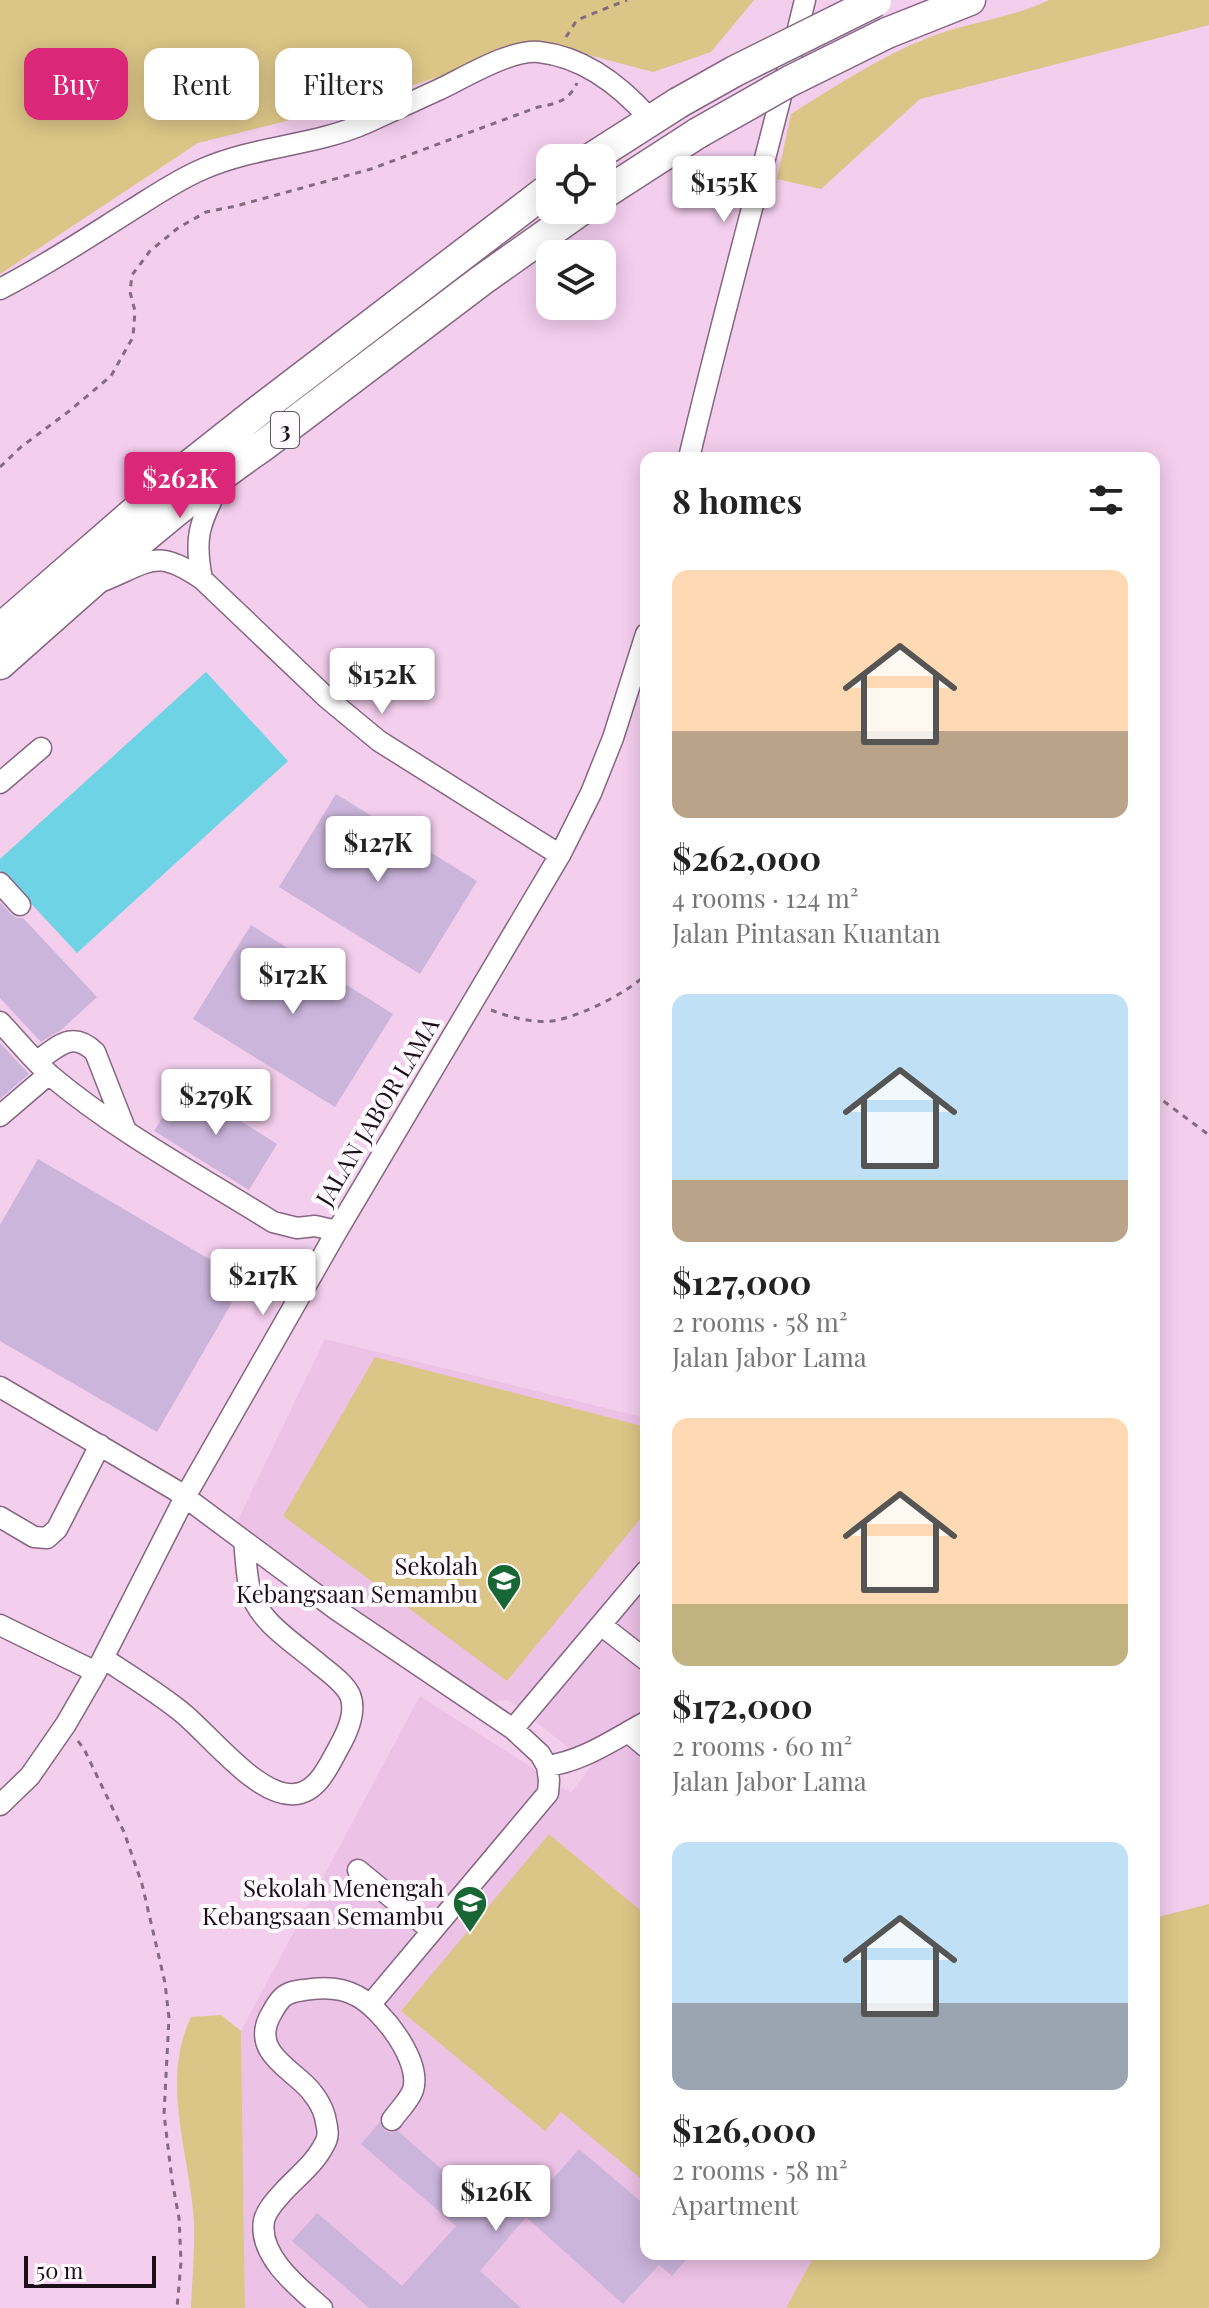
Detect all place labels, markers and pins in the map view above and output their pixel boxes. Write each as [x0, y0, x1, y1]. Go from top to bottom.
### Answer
pin: $155K [668, 156, 780, 224]
pin: $262K [124, 452, 236, 520]
pin: $152K [326, 648, 438, 716]
pin: $127K [322, 816, 434, 884]
pin: $172K [237, 948, 349, 1016]
pin: $279K [160, 1069, 272, 1137]
pin: $217K [207, 1249, 319, 1317]
place label: Sekolah Kebangsaan Semambu [236, 1549, 478, 1609]
school or university icon: Sekolah Kebangsaan Semambu [485, 1562, 523, 1612]
place label: Sekolah Menengah Kebangsaan Semambu [202, 1871, 444, 1931]
school or university icon: Sekolah Menengah Kebangsaan Semambu [451, 1884, 489, 1934]
pin: $126K [440, 2165, 552, 2233]

